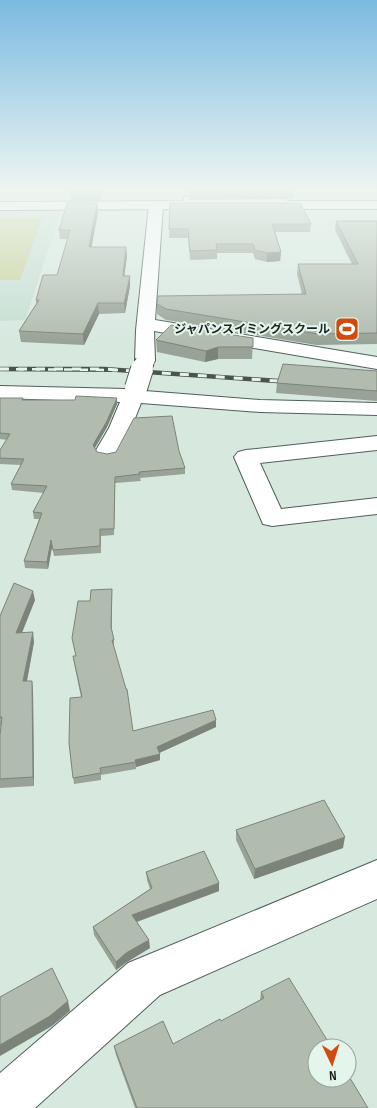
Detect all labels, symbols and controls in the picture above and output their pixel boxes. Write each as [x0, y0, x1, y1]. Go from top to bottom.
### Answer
sports icon: ジャパンスイミングスクール [334, 316, 360, 342]
place label: ジャパンスイミングスクール [174, 322, 330, 337]
north arrow [307, 1038, 357, 1088]
text: N [329, 1067, 337, 1084]

